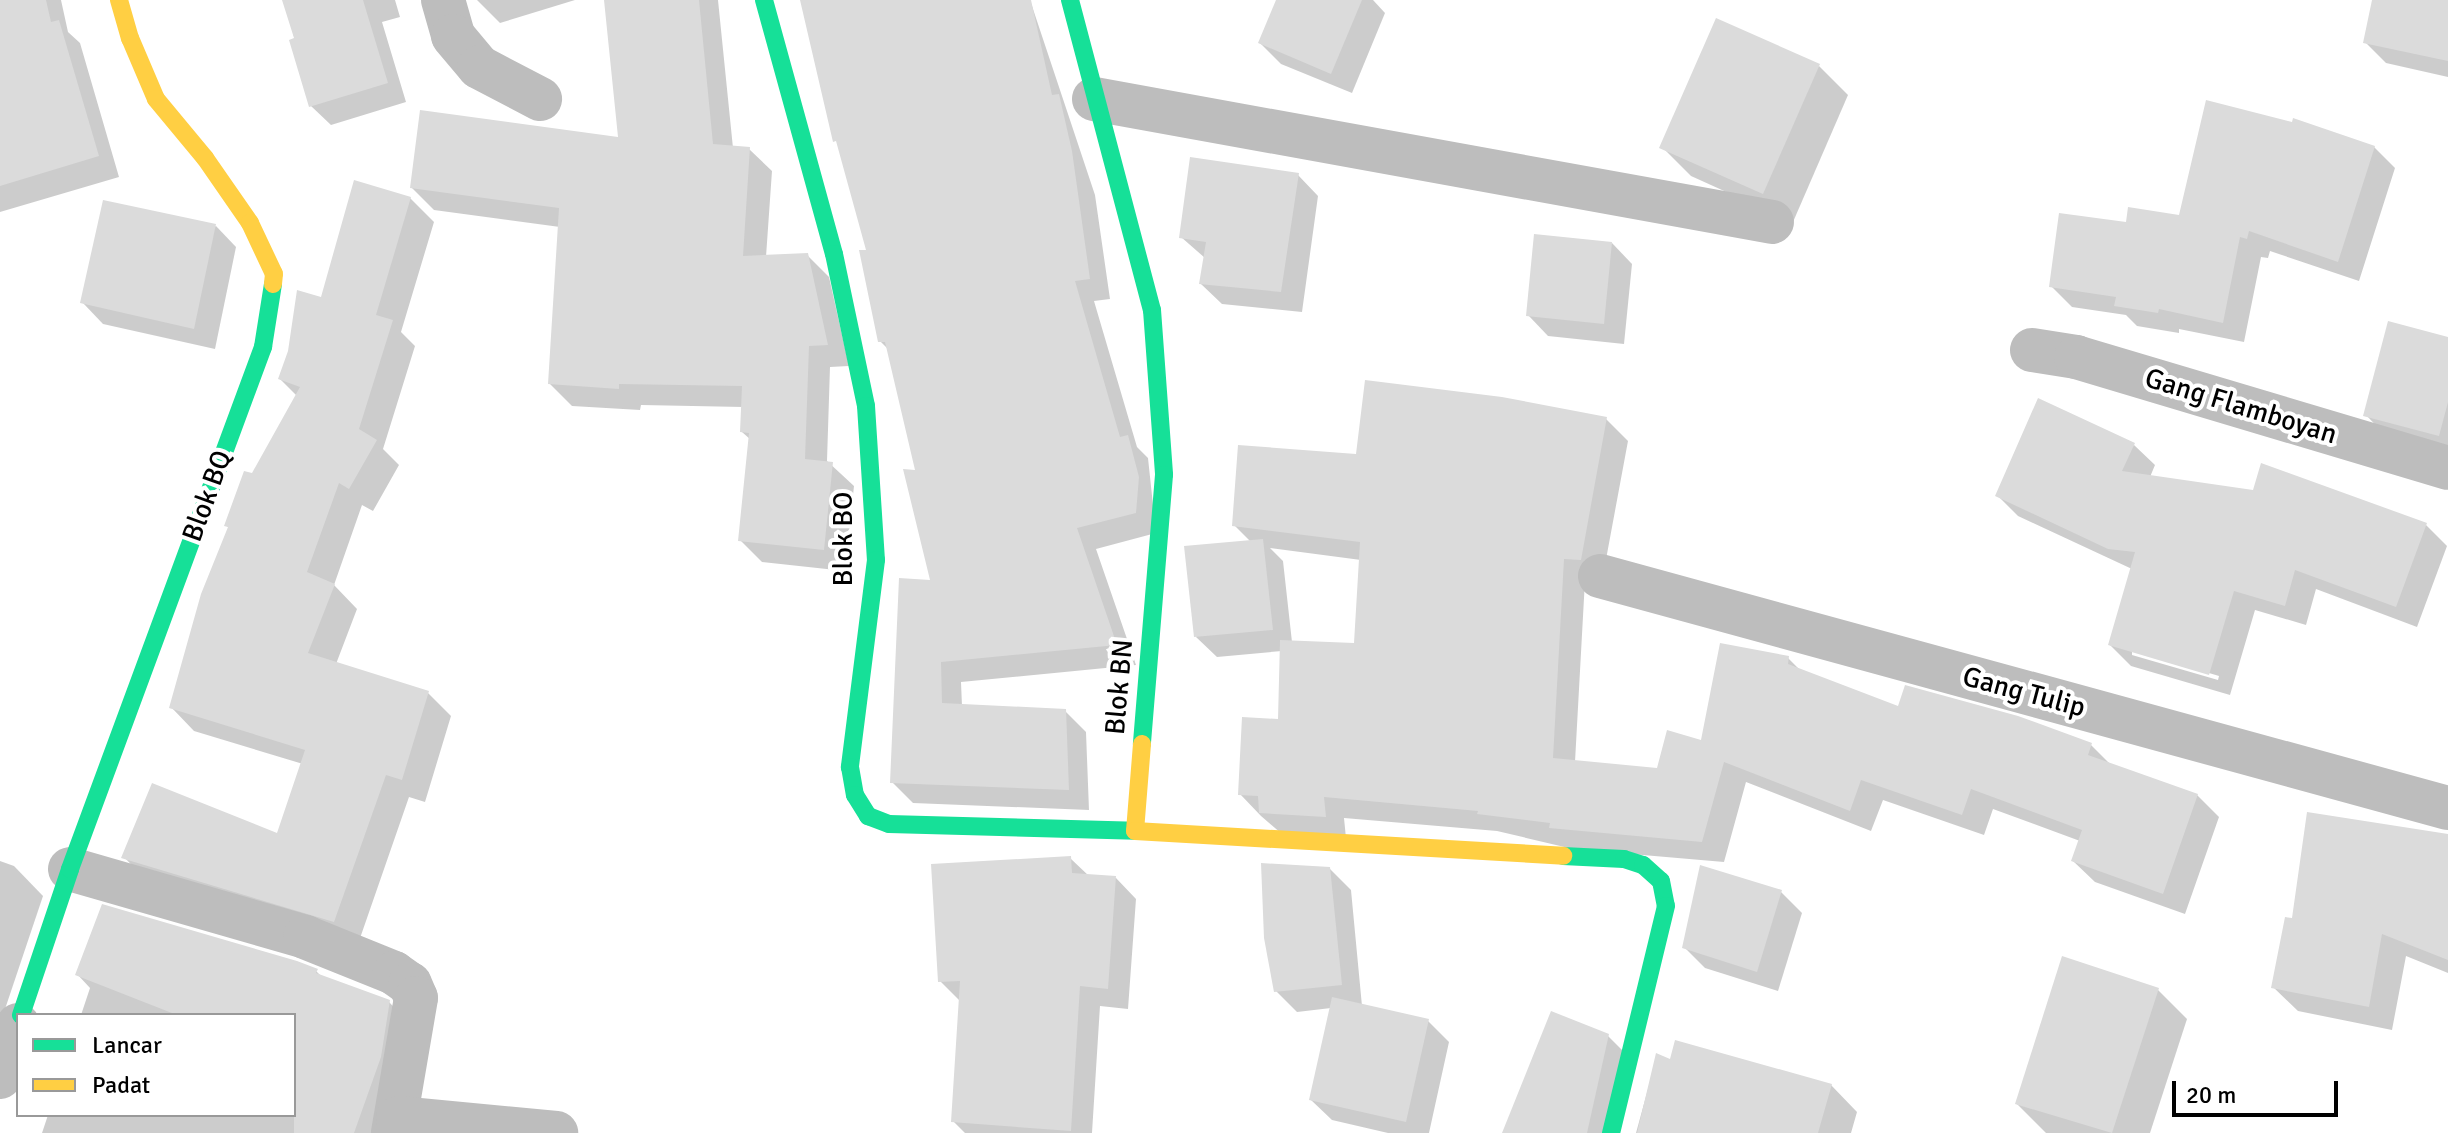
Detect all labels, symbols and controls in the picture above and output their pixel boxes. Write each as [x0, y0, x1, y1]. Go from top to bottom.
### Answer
street label: Gang Flamboyan [2141, 361, 2341, 451]
street label: Blok BQ [175, 446, 239, 546]
street label: Blok BO [826, 492, 860, 586]
street label: Blok BN [1098, 638, 1140, 736]
street label: Gang Tulip [1959, 660, 2089, 724]
legend [16, 1013, 296, 1117]
text: Lancar [92, 1030, 162, 1060]
scale bar [2176, 1065, 2342, 1115]
text: Padat [92, 1070, 150, 1100]
text: 20 m [2186, 1080, 2236, 1110]

